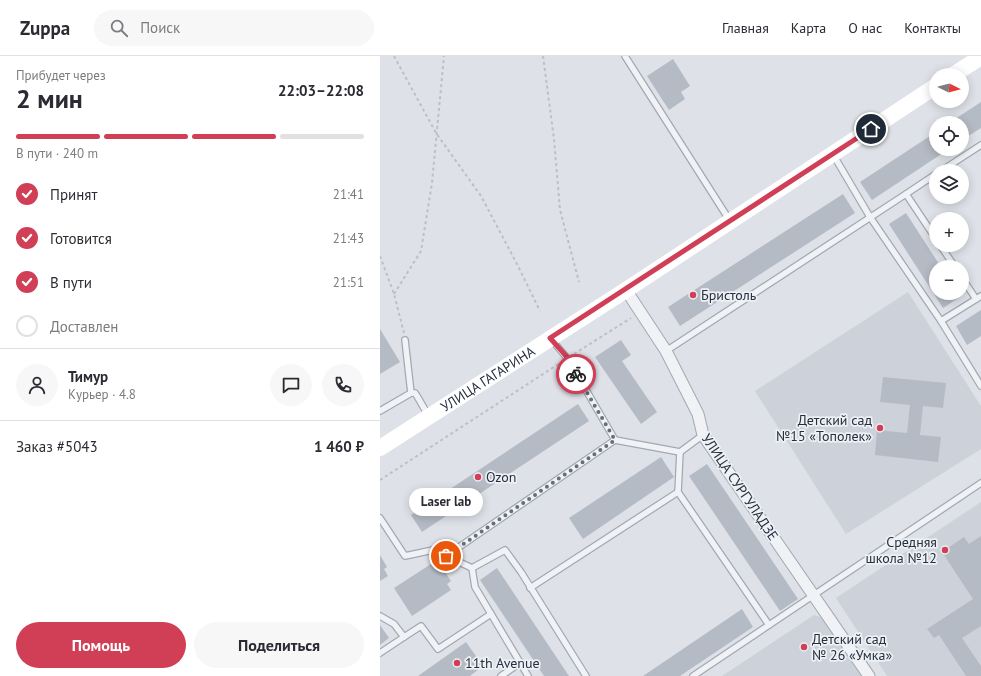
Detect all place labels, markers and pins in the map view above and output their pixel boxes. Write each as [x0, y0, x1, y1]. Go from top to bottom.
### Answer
pin [854, 112, 888, 146]
place label: Бристоль [701, 286, 757, 304]
marker: Бристоль [688, 290, 698, 300]
place label: Детский сад №15 «Тополек» [776, 411, 872, 445]
marker: Детский сад №15 «Тополек» [875, 423, 885, 433]
place label: Ozon [486, 468, 516, 486]
marker: Ozon [473, 472, 483, 482]
callout: Laser lab [409, 488, 483, 516]
place label: Средняя школа №12 [865, 533, 937, 567]
pin [429, 539, 463, 573]
marker: Средняя школа №12 [940, 545, 950, 555]
place label: Детский сад № 26 «Умка» [812, 630, 892, 664]
marker: Детский сад № 26 «Умка» [799, 642, 809, 652]
place label: 11th Avenue [465, 654, 540, 672]
marker: 11th Avenue [452, 658, 462, 668]

